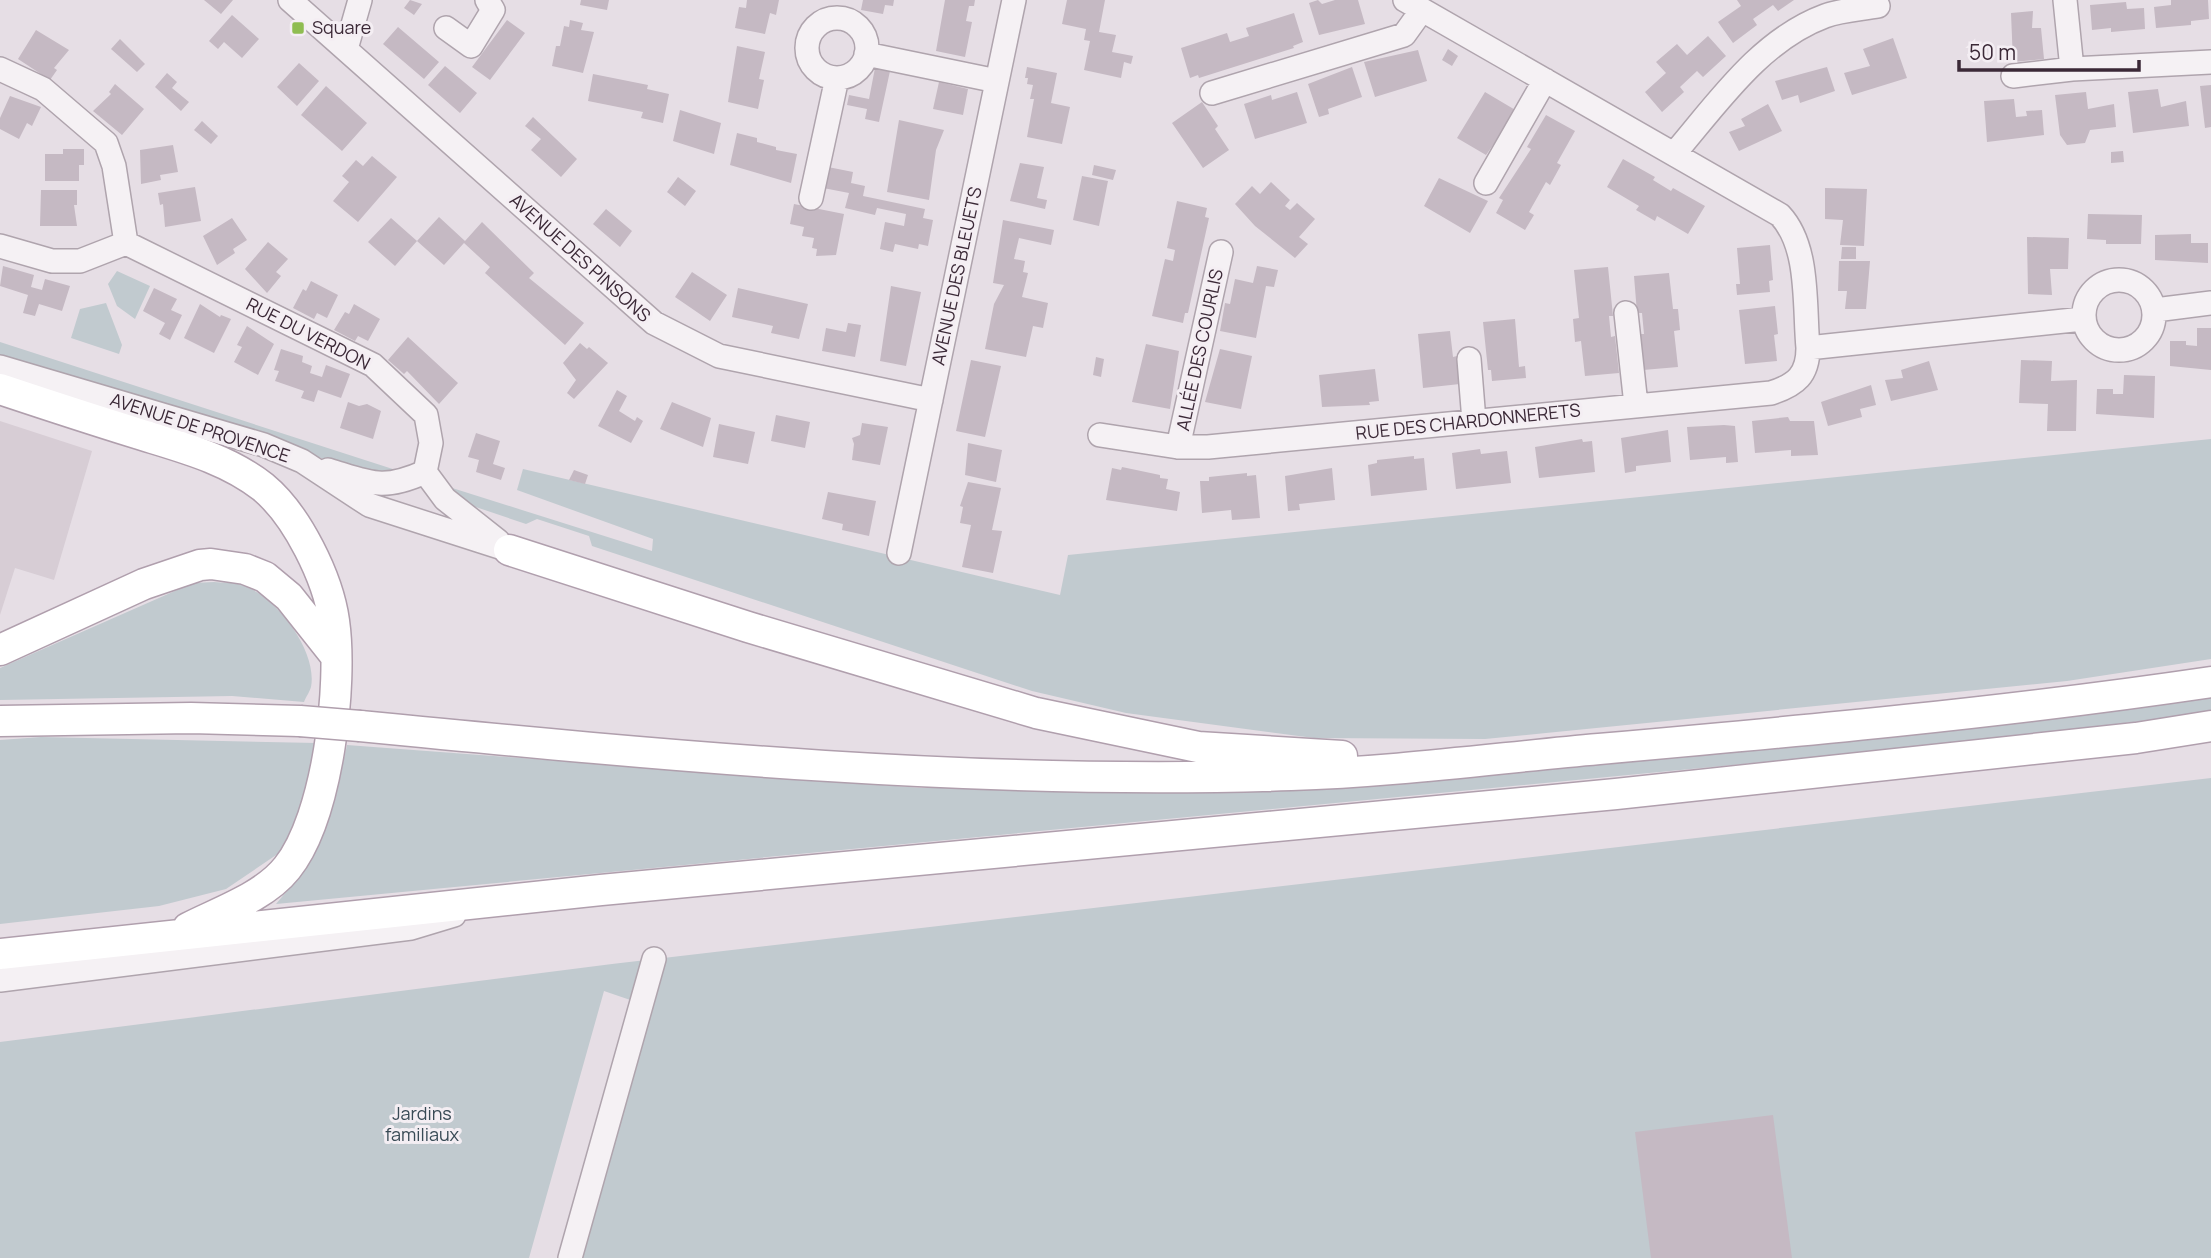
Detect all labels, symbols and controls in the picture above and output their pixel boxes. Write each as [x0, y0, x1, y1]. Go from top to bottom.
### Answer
place label: Square [312, 15, 371, 39]
marker: Square [290, 20, 306, 36]
scale bar [1959, 28, 2139, 72]
text: 50 m [1969, 38, 2016, 66]
street label: AVENUE DES BLEUETS [925, 184, 987, 367]
street label: AVENUE DES PINSONS [505, 188, 656, 327]
street label: ALLÉE DES COURLIS [1170, 267, 1228, 433]
street label: RUE DU VERDON [242, 292, 375, 375]
street label: AVENUE DE PROVENCE [108, 387, 293, 467]
street label: RUE DES CHARDONNERETS [1354, 397, 1581, 445]
park label: Jardins familiaux [385, 1101, 460, 1146]

